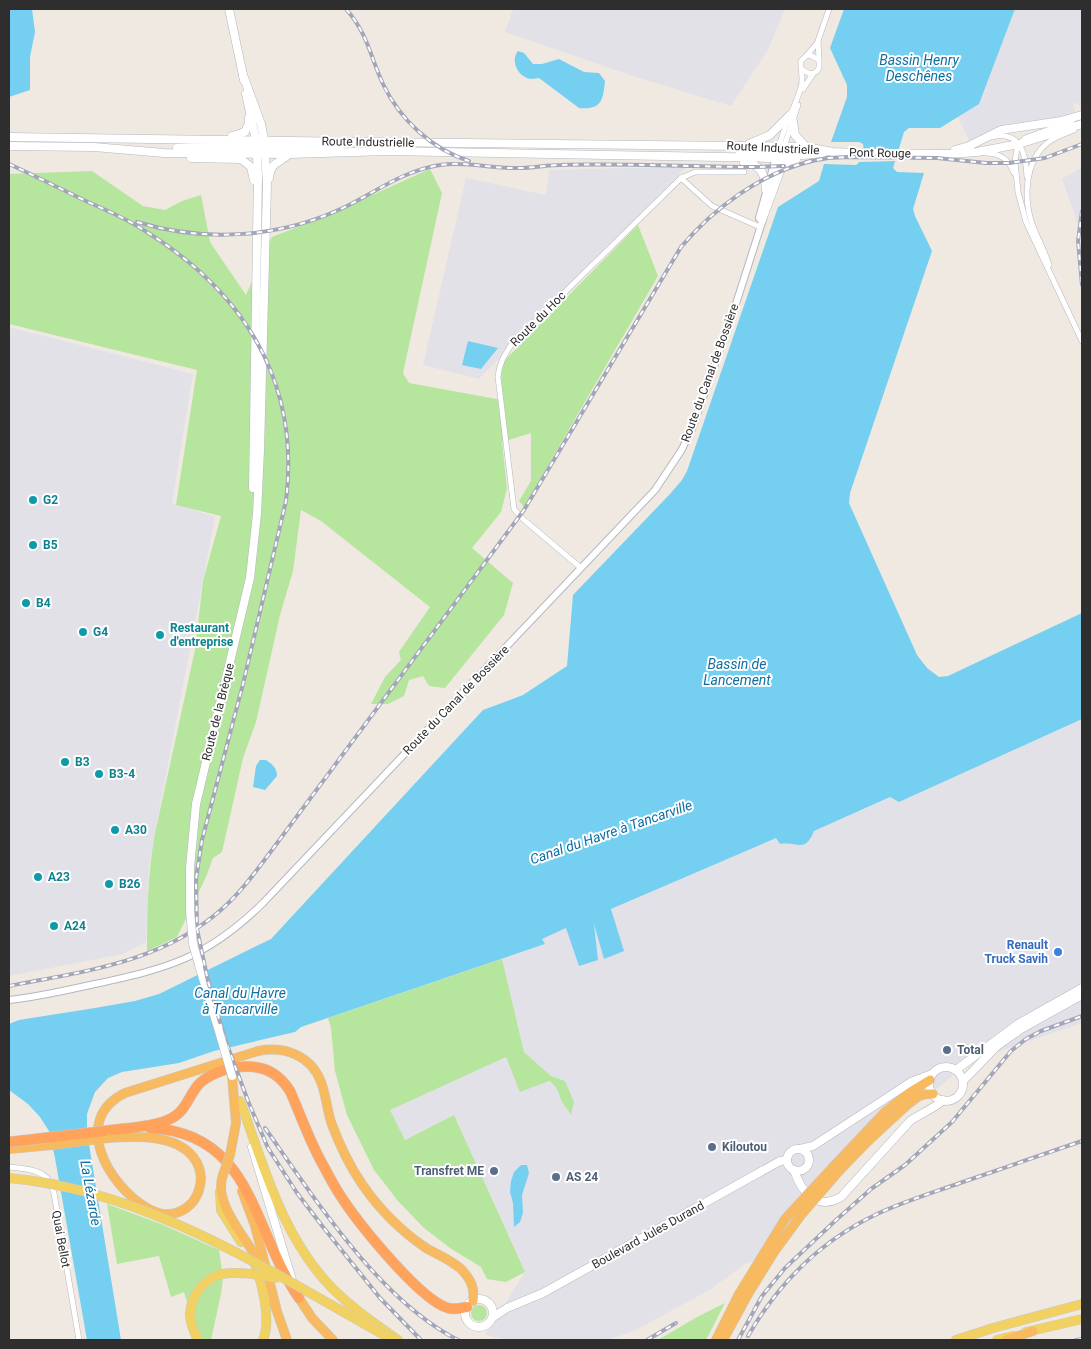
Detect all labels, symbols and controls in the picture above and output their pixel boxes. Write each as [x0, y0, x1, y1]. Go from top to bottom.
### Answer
water label: Bassin Henry Deschênes [879, 52, 959, 84]
street label: Route Industrielle [321, 134, 415, 150]
street label: Route Industrielle [726, 139, 820, 157]
street label: Pont Rouge [849, 145, 911, 161]
street label: Route du Hoc [508, 289, 568, 349]
street label: Route du Canal de Bossière [678, 302, 742, 444]
place label: G2 [43, 493, 58, 507]
marker: G2 [27, 494, 39, 506]
place label: B5 [43, 538, 58, 552]
marker: B5 [27, 539, 39, 551]
place label: B4 [36, 596, 51, 610]
marker: B4 [20, 597, 32, 609]
place label: Restaurant d'entreprise [170, 621, 234, 649]
place label: G4 [93, 625, 108, 639]
marker: G4 [77, 626, 89, 638]
marker: Restaurant d'entreprise [154, 629, 166, 641]
street label: Route du Canal de Bossière [400, 643, 512, 757]
water label: Bassin de Lancement [703, 656, 771, 688]
street label: Route de la Brèque [199, 662, 237, 762]
place label: B3 [75, 755, 90, 769]
marker: B3 [59, 756, 71, 768]
place label: B3-4 [109, 767, 135, 781]
marker: B3-4 [93, 768, 105, 780]
water label: Canal du Havre à Tancarville [528, 797, 694, 867]
place label: A30 [125, 823, 147, 837]
marker: A30 [109, 824, 121, 836]
place label: A23 [48, 870, 70, 884]
marker: A23 [32, 871, 44, 883]
place label: B26 [119, 877, 141, 891]
marker: B26 [103, 878, 115, 890]
place label: A24 [64, 919, 86, 933]
marker: A24 [48, 920, 60, 932]
place label: Renault Truck Savih [985, 938, 1048, 966]
marker: Renault Truck Savih [1052, 946, 1064, 958]
water label: Canal du Havre à Tancarville [194, 985, 286, 1017]
place label: Total [957, 1043, 984, 1057]
marker: Total [941, 1044, 953, 1056]
place label: Kiloutou [722, 1140, 767, 1154]
marker: Kiloutou [706, 1141, 718, 1153]
water label: La Lézarde [77, 1159, 105, 1227]
place label: Transfret ME [414, 1164, 484, 1178]
marker: Transfret ME [488, 1165, 500, 1177]
place label: AS 24 [566, 1170, 598, 1184]
marker: AS 24 [550, 1171, 562, 1183]
street label: Boulevard Jules Durand [589, 1198, 707, 1272]
street label: Quai Bellot [49, 1209, 73, 1269]

